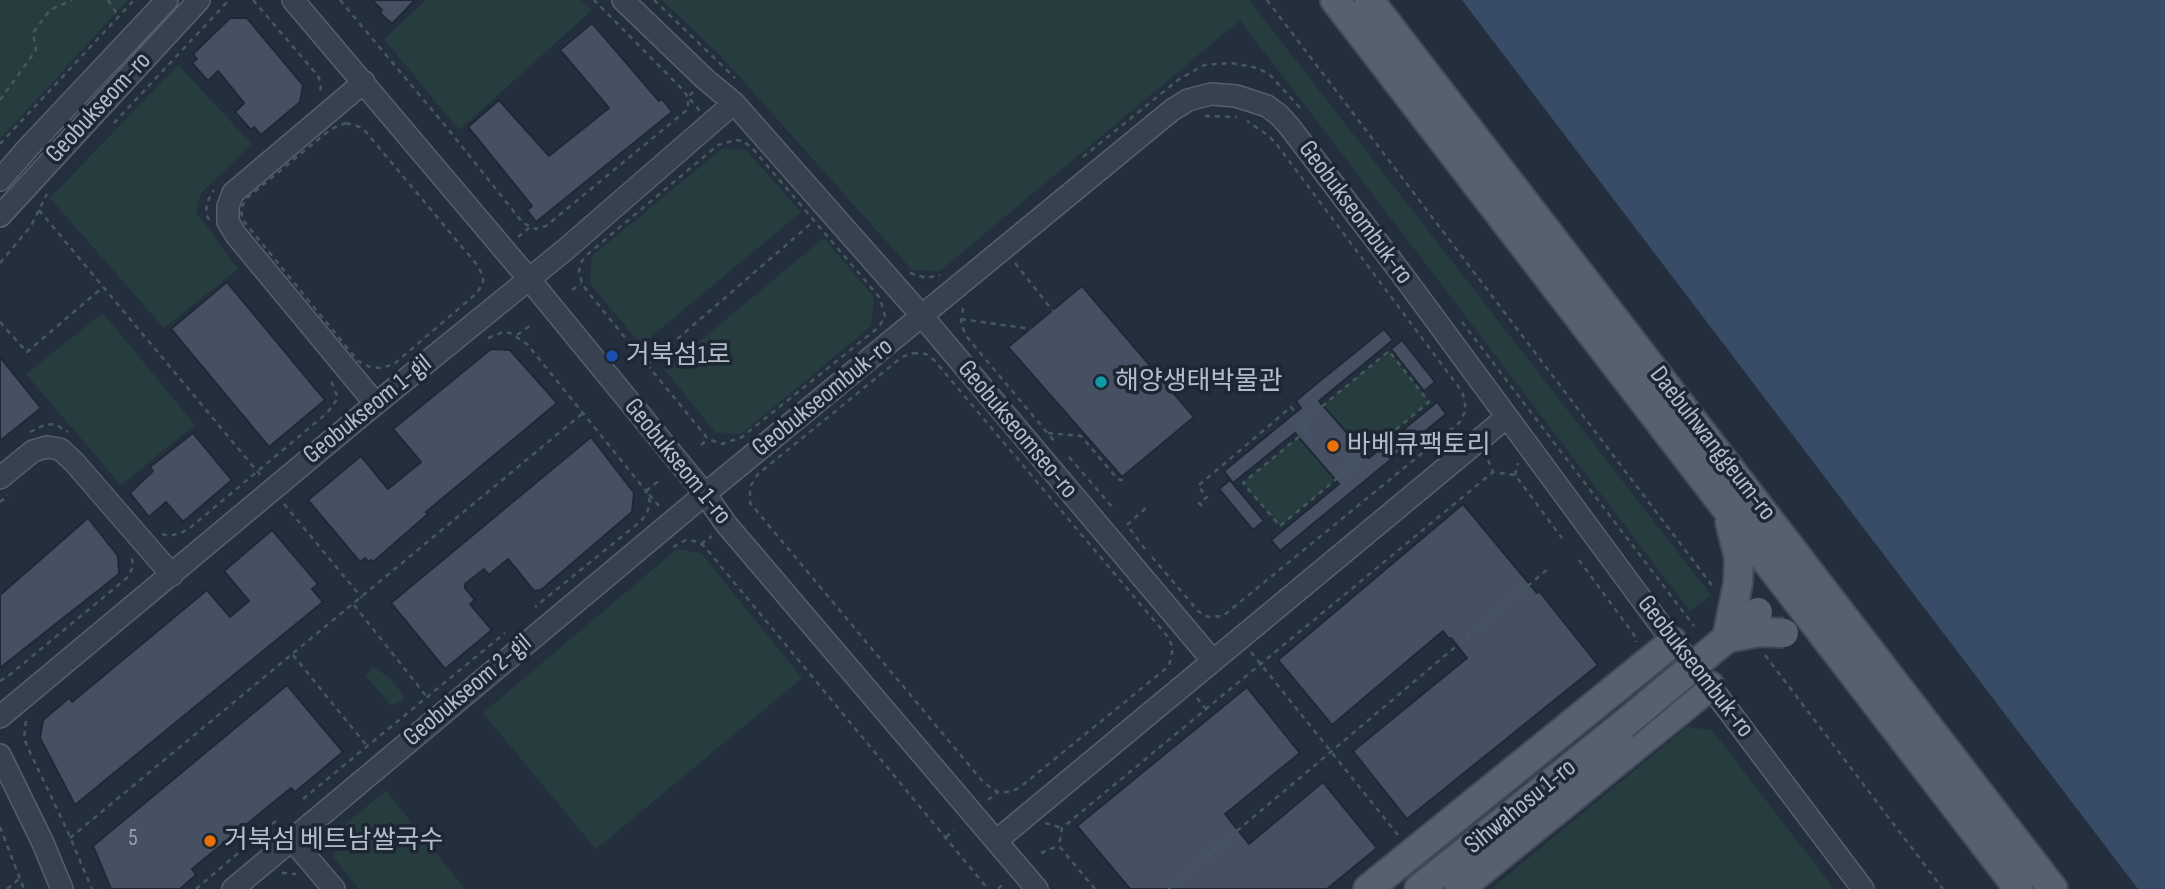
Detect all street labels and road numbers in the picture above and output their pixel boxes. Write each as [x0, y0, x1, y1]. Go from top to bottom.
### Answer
street label: Geobukseom-ro [40, 46, 158, 170]
street label: Geobukseombuk-ro [1291, 135, 1419, 291]
street label: Geobukseombuk-ro [746, 332, 900, 464]
street label: Geobukseom 1-gil [297, 349, 439, 471]
street label: Geobukseomseo-ro [950, 355, 1084, 505]
street label: Daebuhwanggeum-ro [1642, 361, 1782, 527]
street label: Geobukseom 1-ro [617, 393, 737, 531]
street label: Geobukseombuk-ro [1630, 590, 1760, 744]
street label: Geobukseom 2-gil [398, 628, 538, 754]
street label: Sihwahosu 1-ro [1459, 753, 1583, 861]

